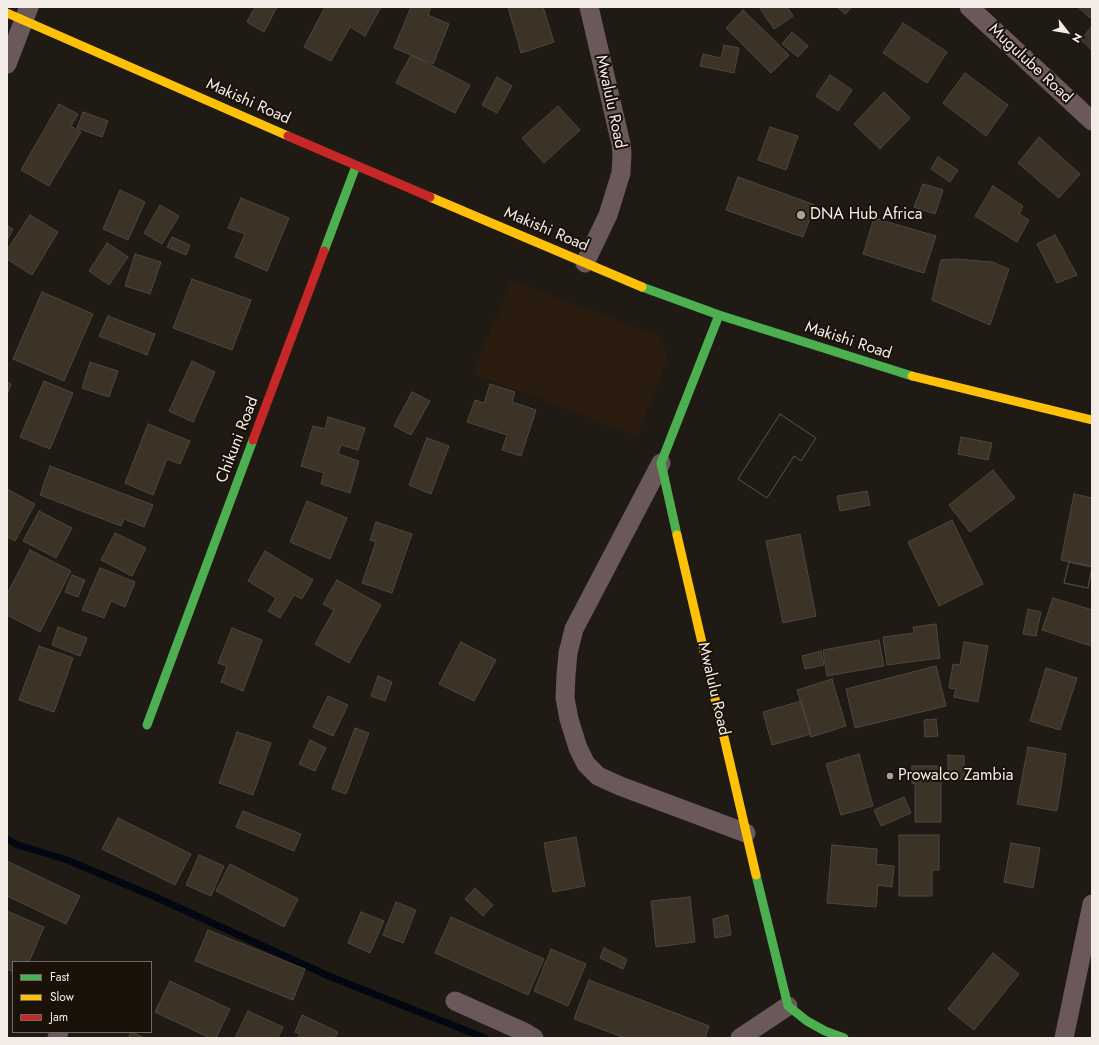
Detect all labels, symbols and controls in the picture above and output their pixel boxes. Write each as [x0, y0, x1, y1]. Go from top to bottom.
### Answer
north arrow [1047, 12, 1087, 52]
street label: Mugulube Road [984, 20, 1076, 108]
text: N [1068, 30, 1086, 46]
street label: Mwalulu Road [591, 54, 629, 150]
street label: Makishi Road [203, 75, 293, 129]
street label: Makishi Road [501, 204, 591, 256]
place label: DNA Hub Africa [810, 205, 923, 225]
marker: DNA Hub Africa [795, 209, 807, 221]
street label: Makishi Road [802, 318, 894, 364]
street label: Chikuni Road [213, 394, 263, 486]
street label: Mwalulu Road [693, 641, 733, 737]
place label: Prowalco Zambia [898, 766, 1014, 786]
marker: Prowalco Zambia [885, 771, 895, 781]
legend [12, 961, 152, 1033]
text: Fast [50, 968, 69, 986]
text: Slow [50, 988, 74, 1006]
text: Jam [50, 1008, 68, 1026]

